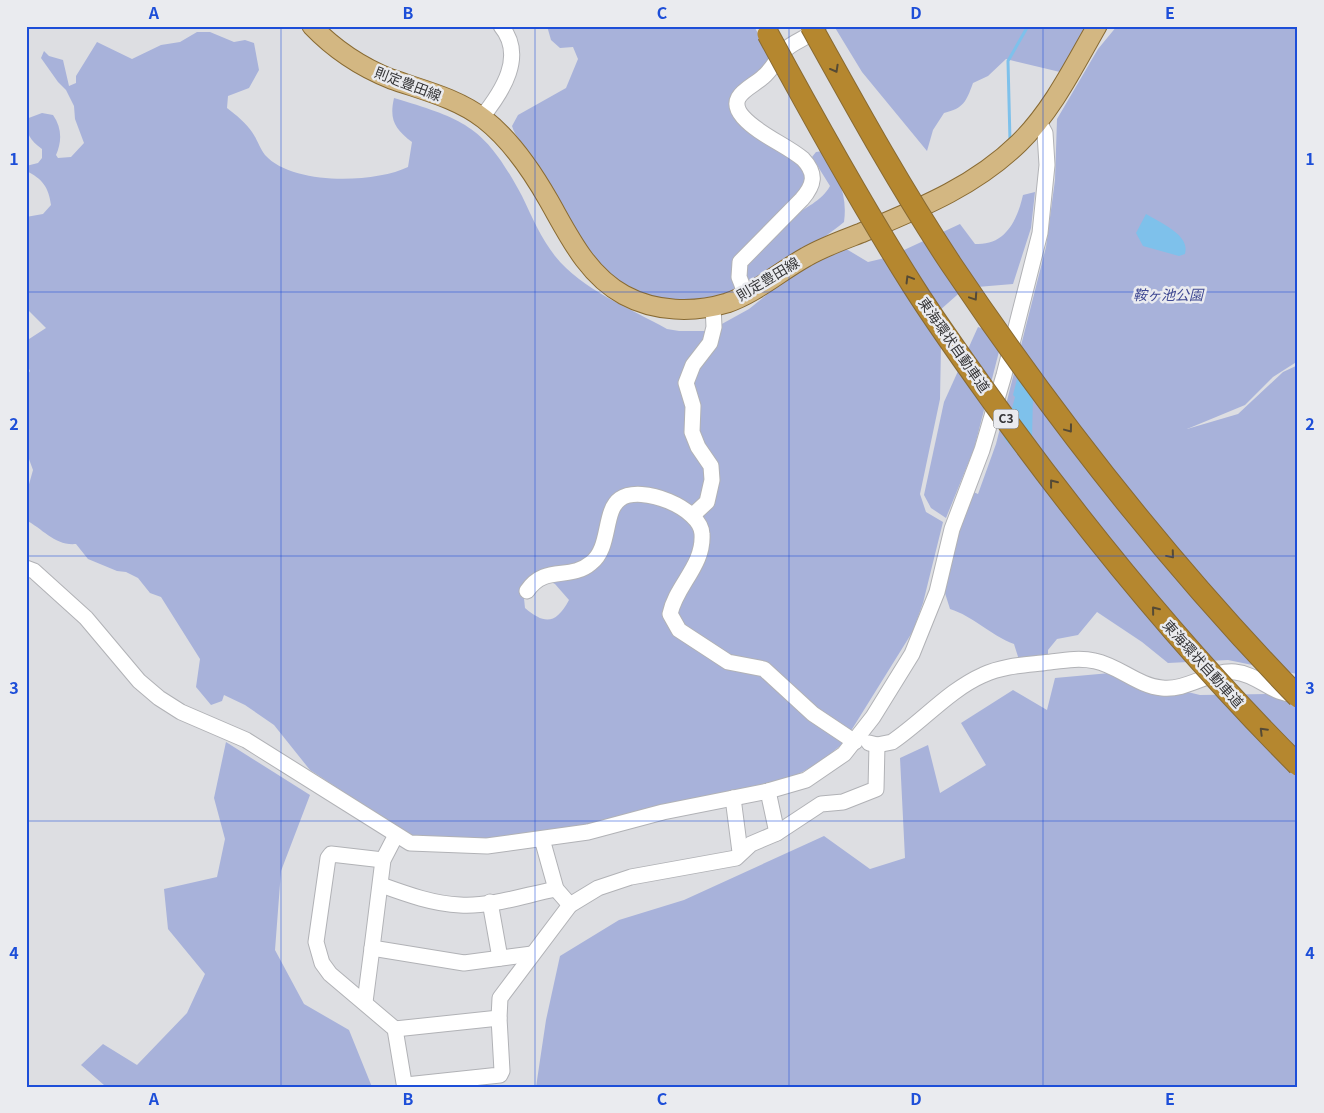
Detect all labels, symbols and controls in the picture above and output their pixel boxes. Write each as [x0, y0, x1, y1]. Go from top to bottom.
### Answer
text: A [148, 0, 160, 24]
text: B [403, 0, 414, 24]
text: C [657, 0, 668, 24]
text: D [910, 0, 922, 24]
text: E [1165, 0, 1175, 24]
street label: 則定豊田線 [372, 61, 445, 105]
one-way arrow [828, 64, 838, 73]
text: 1 [9, 146, 19, 170]
text: 1 [1305, 146, 1315, 170]
street label: 則定豊田線 [732, 252, 803, 305]
one-way arrow [905, 275, 915, 284]
park label: 鞍ヶ池公園 [1133, 284, 1205, 304]
one-way arrow [968, 291, 977, 301]
street label: 東海環状自動車道 [915, 293, 995, 396]
road number: C3 [994, 409, 1018, 428]
text: 2 [9, 411, 19, 435]
text: 2 [1305, 411, 1315, 435]
one-way arrow [1063, 423, 1072, 433]
one-way arrow [1050, 479, 1059, 489]
one-way arrow [1166, 550, 1175, 559]
one-way arrow [1152, 607, 1160, 616]
street label: 東海環状自動車道 [1159, 615, 1249, 712]
text: 3 [9, 675, 19, 699]
text: 3 [1305, 675, 1315, 699]
one-way arrow [1260, 727, 1269, 736]
text: 4 [9, 940, 19, 964]
text: 4 [1305, 940, 1315, 964]
text: A [148, 1086, 160, 1110]
text: B [403, 1086, 414, 1110]
text: C [657, 1086, 668, 1110]
text: D [910, 1086, 922, 1110]
text: E [1165, 1086, 1175, 1110]

